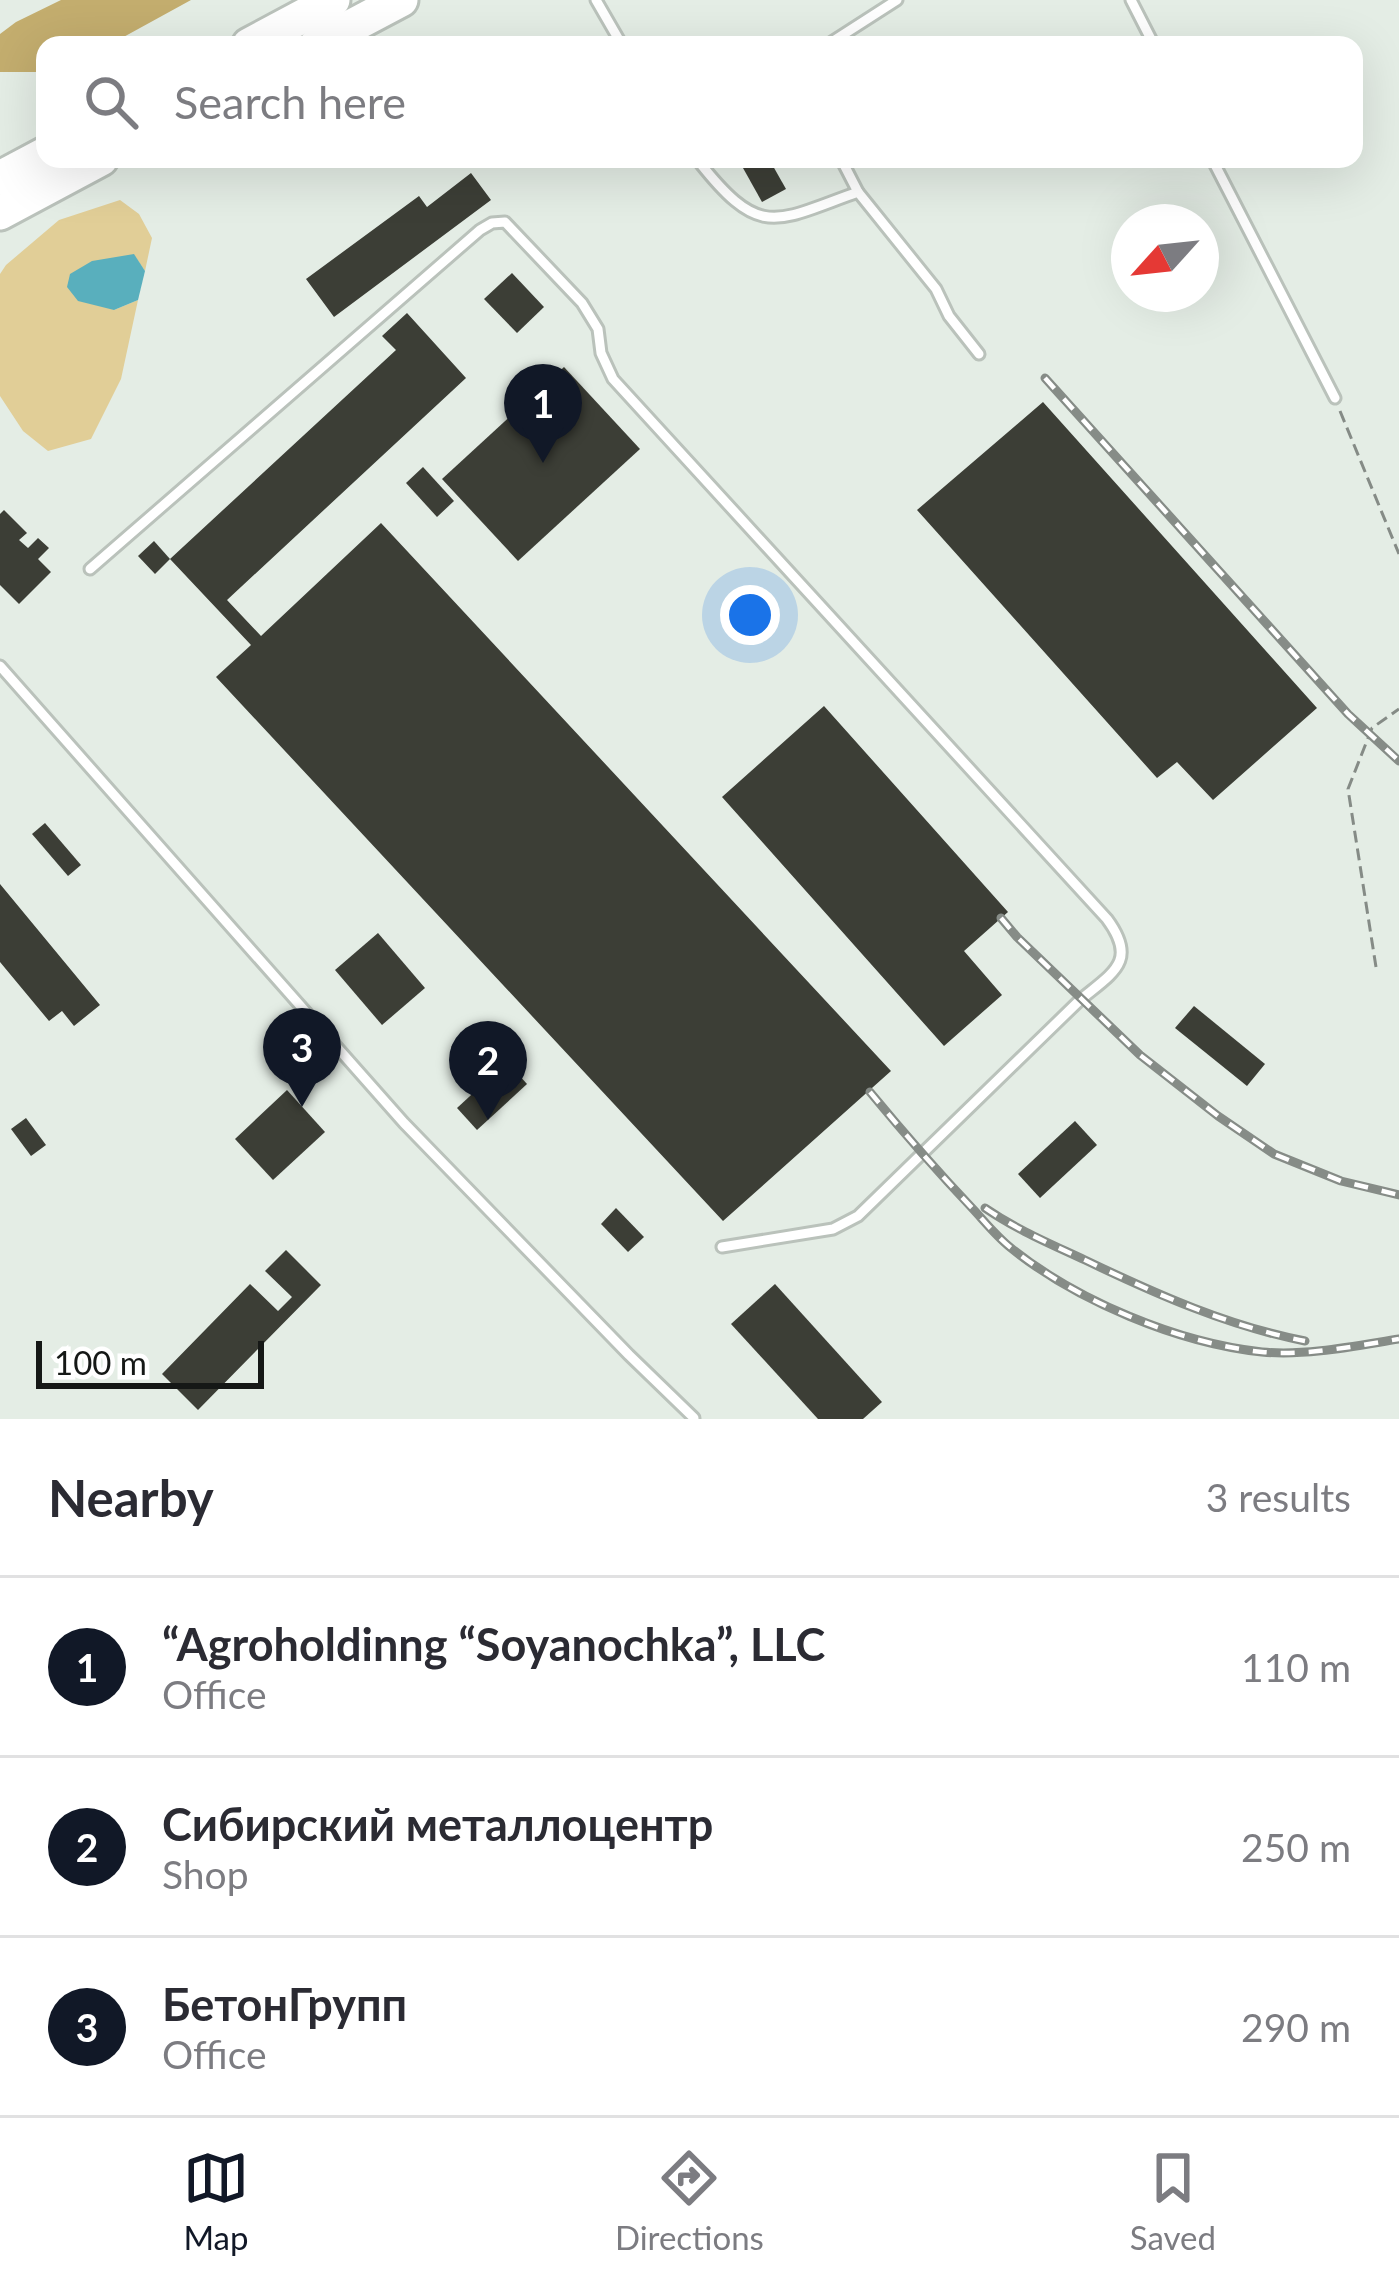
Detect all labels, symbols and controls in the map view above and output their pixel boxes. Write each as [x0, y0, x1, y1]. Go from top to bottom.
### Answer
search box [36, 36, 1363, 168]
icon: search [78, 69, 144, 135]
text: Search here [174, 75, 406, 129]
north arrow [1111, 204, 1219, 312]
pin: 1 [504, 364, 582, 463]
your location [720, 585, 780, 645]
pin: 3 [263, 1008, 341, 1107]
pin: 2 [449, 1021, 527, 1120]
scale bar [36, 1335, 264, 1388]
text: 100 m [54, 1342, 147, 1382]
text: Nearby [48, 1467, 214, 1528]
text: 3 results [1206, 1474, 1351, 1520]
text: “Agroholdinng “Soyanochka”, LLC [162, 1617, 825, 1671]
text: 1 [76, 1644, 98, 1690]
text: 110 m [1241, 1644, 1351, 1690]
text: Office [162, 1671, 267, 1717]
text: Сибирский металлоцентр [162, 1797, 713, 1851]
text: 2 [76, 1824, 98, 1870]
text: 250 m [1241, 1824, 1351, 1870]
text: Shop [162, 1851, 249, 1897]
text: БетонГрупп [162, 1977, 407, 2031]
text: 3 [76, 2004, 98, 2050]
text: 290 m [1241, 2004, 1351, 2050]
text: Office [162, 2031, 267, 2077]
tab: Map [183, 2145, 249, 2257]
tab: Directions [615, 2145, 764, 2257]
tab: Saved [1130, 2145, 1216, 2257]

